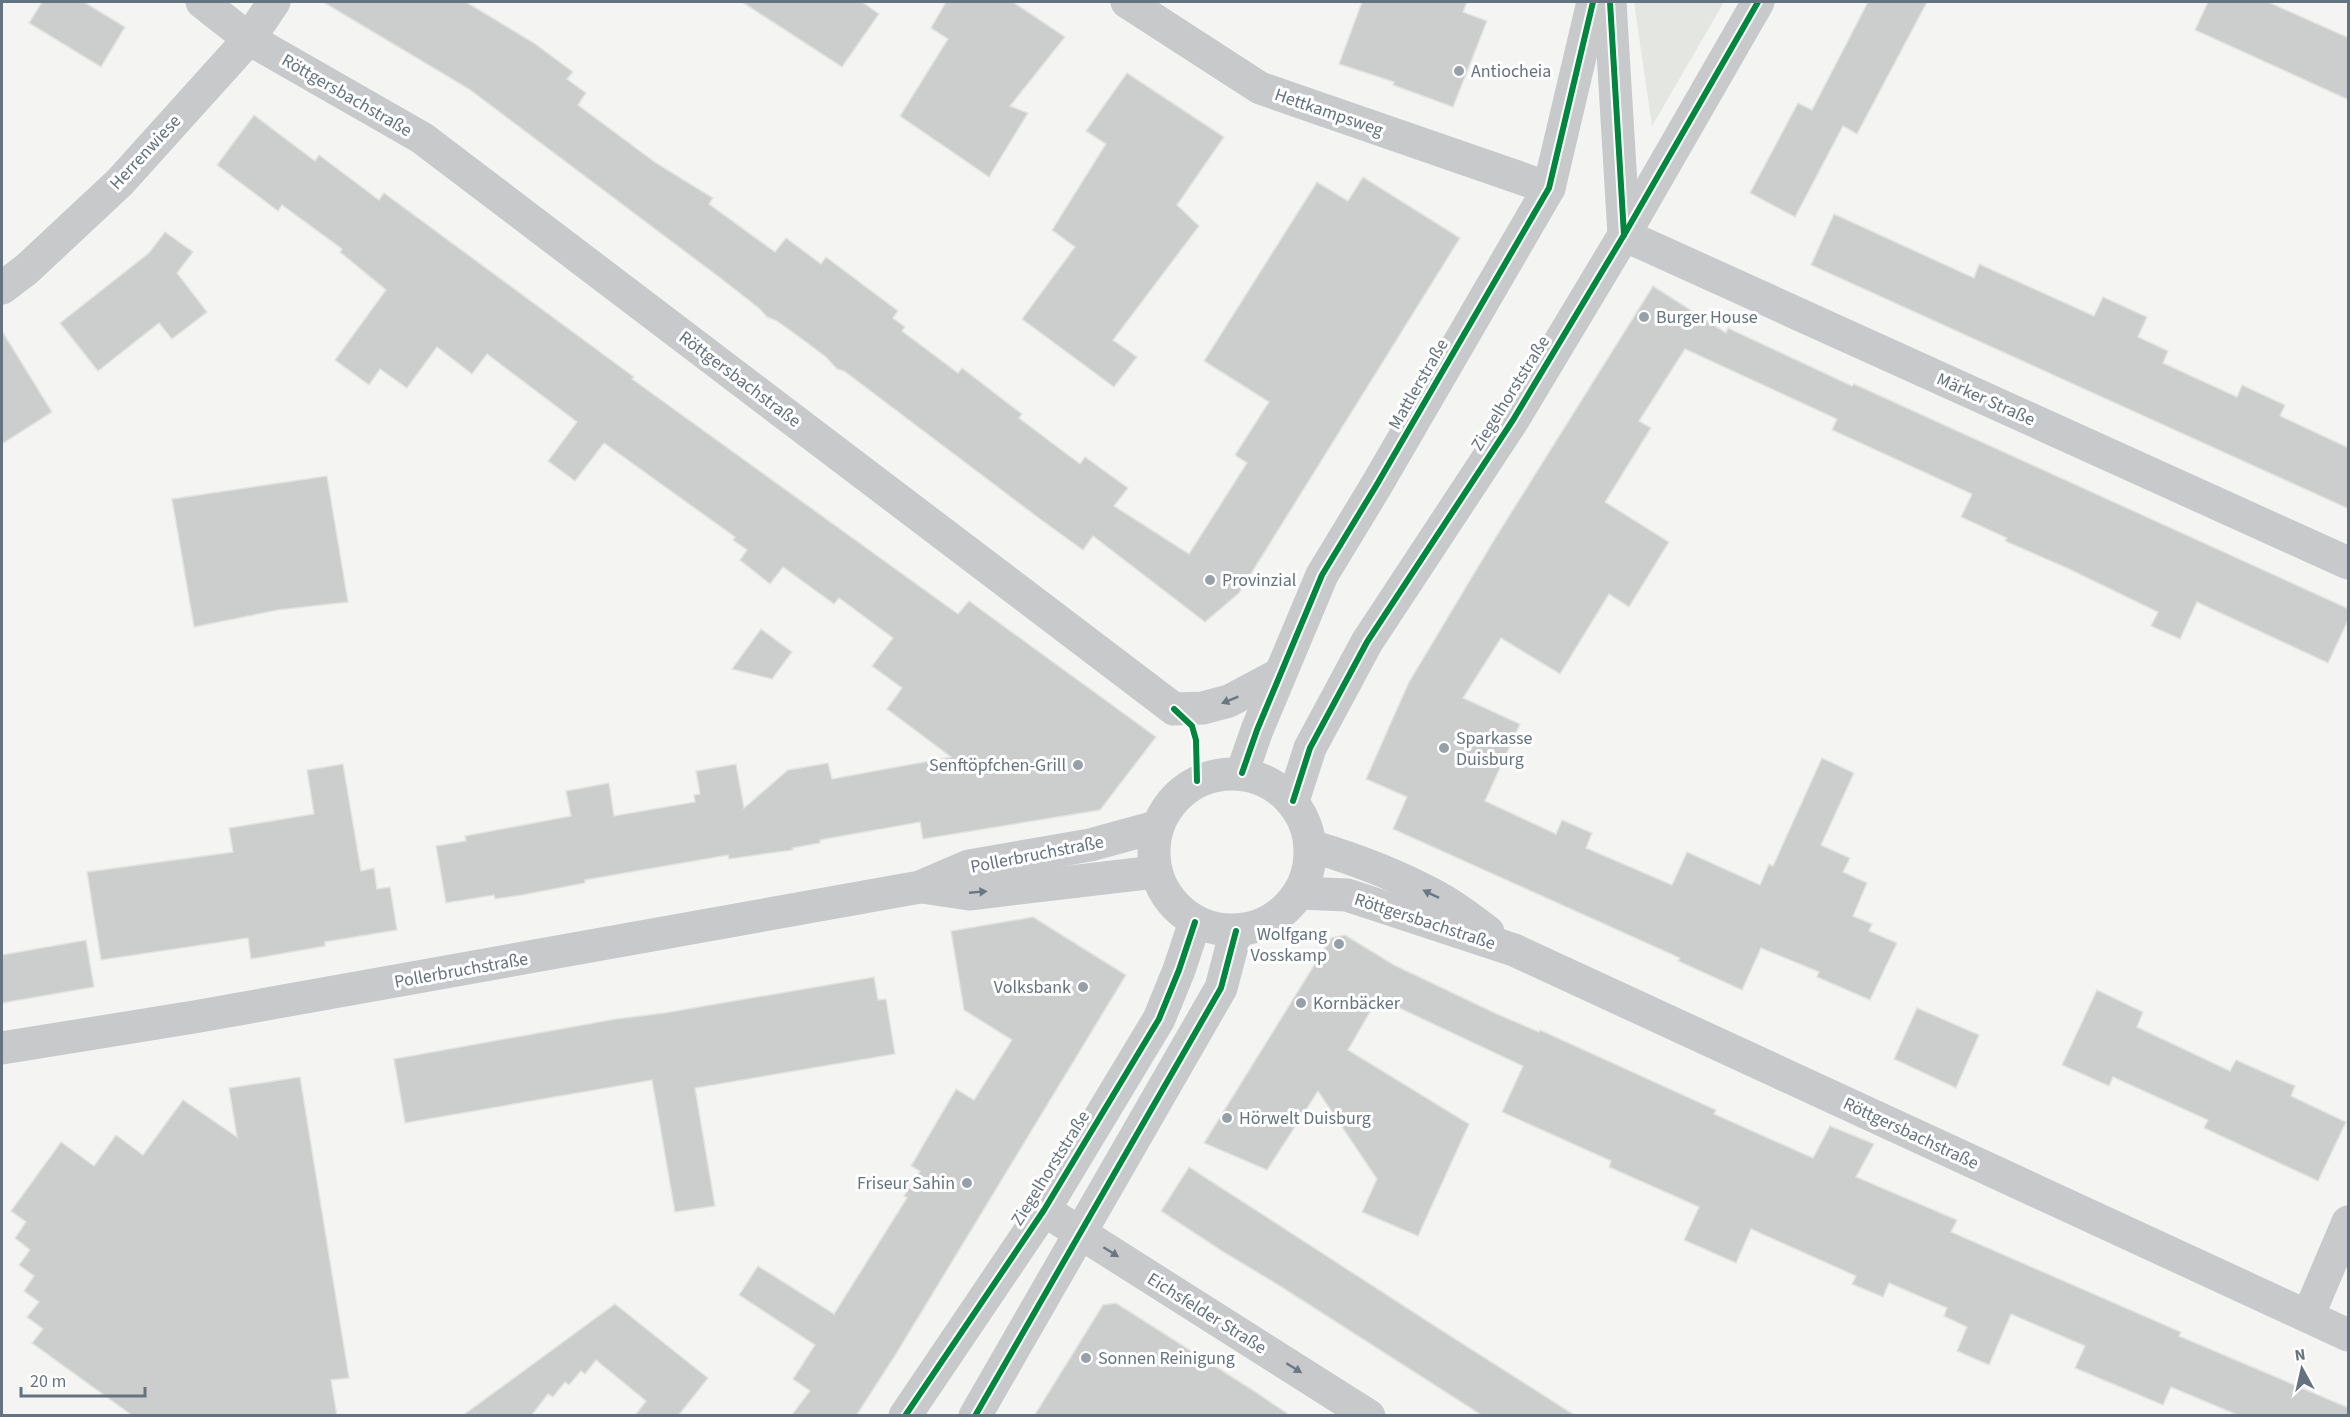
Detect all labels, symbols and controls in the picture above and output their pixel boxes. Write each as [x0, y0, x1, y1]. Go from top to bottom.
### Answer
street label: Röttgersbachstraße [277, 48, 417, 143]
place label: Antiocheia [1471, 59, 1551, 84]
marker: Antiocheia [1452, 64, 1466, 78]
street label: Hettkampsweg [1271, 82, 1386, 143]
street label: Herrenwiese [104, 109, 187, 195]
place label: Burger House [1656, 305, 1758, 330]
marker: Burger House [1637, 310, 1651, 324]
street label: Röttgersbachstraße [674, 325, 806, 434]
street label: Ziegelhorststraße [1465, 331, 1556, 456]
street label: Mattlerstraße [1382, 334, 1455, 434]
street label: Märker Straße [1933, 367, 2039, 432]
place label: Provinzial [1222, 568, 1296, 593]
marker: Provinzial [1203, 573, 1217, 587]
one-way arrow [1220, 695, 1238, 705]
place label: Sparkasse Duisburg [1456, 726, 1533, 772]
marker: Sparkasse Duisburg [1437, 741, 1451, 755]
place label: Senftöpfchen-Grill [929, 753, 1066, 778]
marker: Senftöpfchen-Grill [1071, 758, 1085, 772]
street label: Pollerbruchstraße [968, 829, 1106, 880]
street label: Röttgersbachstraße [1351, 887, 1499, 956]
one-way arrow [969, 888, 988, 897]
one-way arrow [1422, 889, 1439, 898]
place label: Wolfgang Vosskamp [1250, 922, 1327, 968]
marker: Wolfgang Vosskamp [1332, 937, 1346, 951]
street label: Pollerbruchstraße [392, 946, 530, 995]
place label: Volksbank [994, 975, 1071, 1000]
marker: Volksbank [1076, 980, 1090, 994]
place label: Kornbäcker [1313, 991, 1401, 1016]
marker: Kornbäcker [1294, 996, 1308, 1010]
street label: Röttgersbachstraße [1839, 1091, 1983, 1176]
street label: Ziegelhorststraße [1005, 1106, 1096, 1231]
place label: Hörwelt Duisburg [1239, 1106, 1371, 1131]
marker: Hörwelt Duisburg [1220, 1111, 1234, 1125]
place label: Friseur Sahin [857, 1171, 955, 1196]
marker: Friseur Sahin [960, 1176, 974, 1190]
one-way arrow [1103, 1246, 1119, 1257]
street label: Eichsfelder Straße [1142, 1267, 1271, 1360]
north arrow [2272, 1339, 2332, 1399]
text: N [2293, 1344, 2307, 1367]
place label: Sonnen Reinigung [1098, 1346, 1235, 1371]
marker: Sonnen Reinigung [1079, 1351, 1093, 1365]
scale bar [21, 1360, 146, 1398]
one-way arrow [1285, 1362, 1302, 1373]
text: 20 m [30, 1369, 66, 1394]

